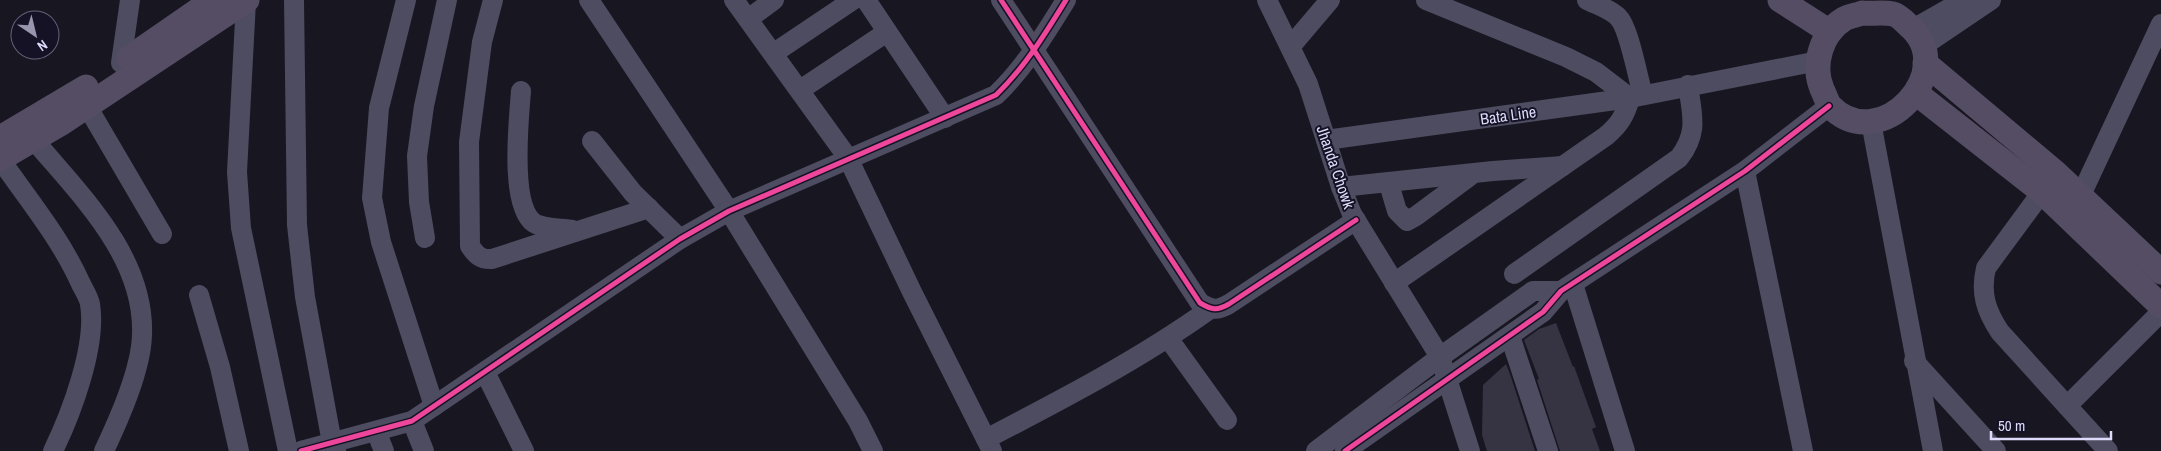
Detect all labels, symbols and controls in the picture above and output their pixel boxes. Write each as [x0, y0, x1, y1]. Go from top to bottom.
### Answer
north arrow [10, 10, 60, 60]
text: N [34, 36, 51, 55]
street label: Bata Line [1479, 100, 1537, 130]
street label: Jhanda Chowk [1311, 122, 1361, 212]
scale bar [1991, 408, 2111, 440]
text: 50 m [1998, 415, 2025, 436]

